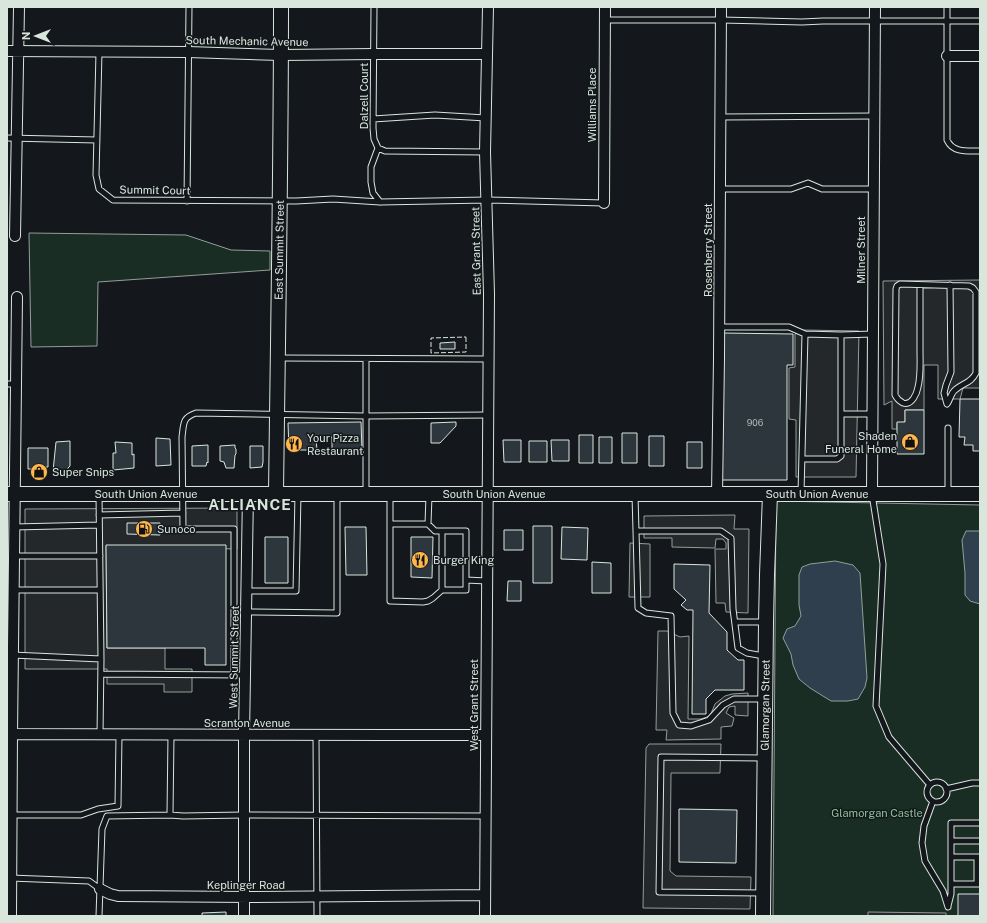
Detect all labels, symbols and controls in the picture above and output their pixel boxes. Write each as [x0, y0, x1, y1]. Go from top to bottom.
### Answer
north arrow [16, 16, 56, 56]
text: N [20, 32, 32, 40]
street label: South Mechanic Avenue [185, 34, 309, 48]
street label: Dalzell Court [358, 63, 370, 129]
street label: Williams Place [586, 68, 598, 142]
street label: Summit Court [119, 183, 191, 197]
street label: East Summit Street [273, 200, 286, 300]
street label: Rosenberry Street [702, 203, 714, 297]
street label: East Grant Street [469, 207, 483, 295]
street label: Milner Street [855, 216, 867, 284]
house number: 906 [747, 417, 764, 428]
place label: Shaden Funeral Home [825, 430, 897, 455]
place label: Your Pizza Restaurant [307, 432, 363, 457]
shop icon: Shaden Funeral Home [900, 432, 920, 452]
restaurant icon: Your Pizza Restaurant [284, 434, 304, 454]
shop icon: Super Snips [29, 462, 49, 482]
place label: Super Snips [52, 466, 115, 478]
street label: South Union Avenue [94, 488, 198, 500]
street label: South Union Avenue [442, 488, 546, 500]
street label: South Union Avenue [765, 488, 869, 500]
district label: ALLIANCE [208, 496, 292, 513]
fuel station icon: Sunoco [134, 519, 154, 539]
place label: Sunoco [157, 523, 196, 535]
restaurant icon: Burger King [410, 550, 430, 570]
place label: Burger King [433, 554, 494, 566]
street label: West Summit Street [227, 605, 241, 709]
street label: West Grant Street [468, 659, 480, 751]
street label: Glamorgan Street [759, 659, 772, 751]
street label: Scranton Avenue [204, 717, 290, 729]
park label: Glamorgan Castle [831, 807, 923, 819]
street label: Keplinger Road [207, 879, 285, 891]

